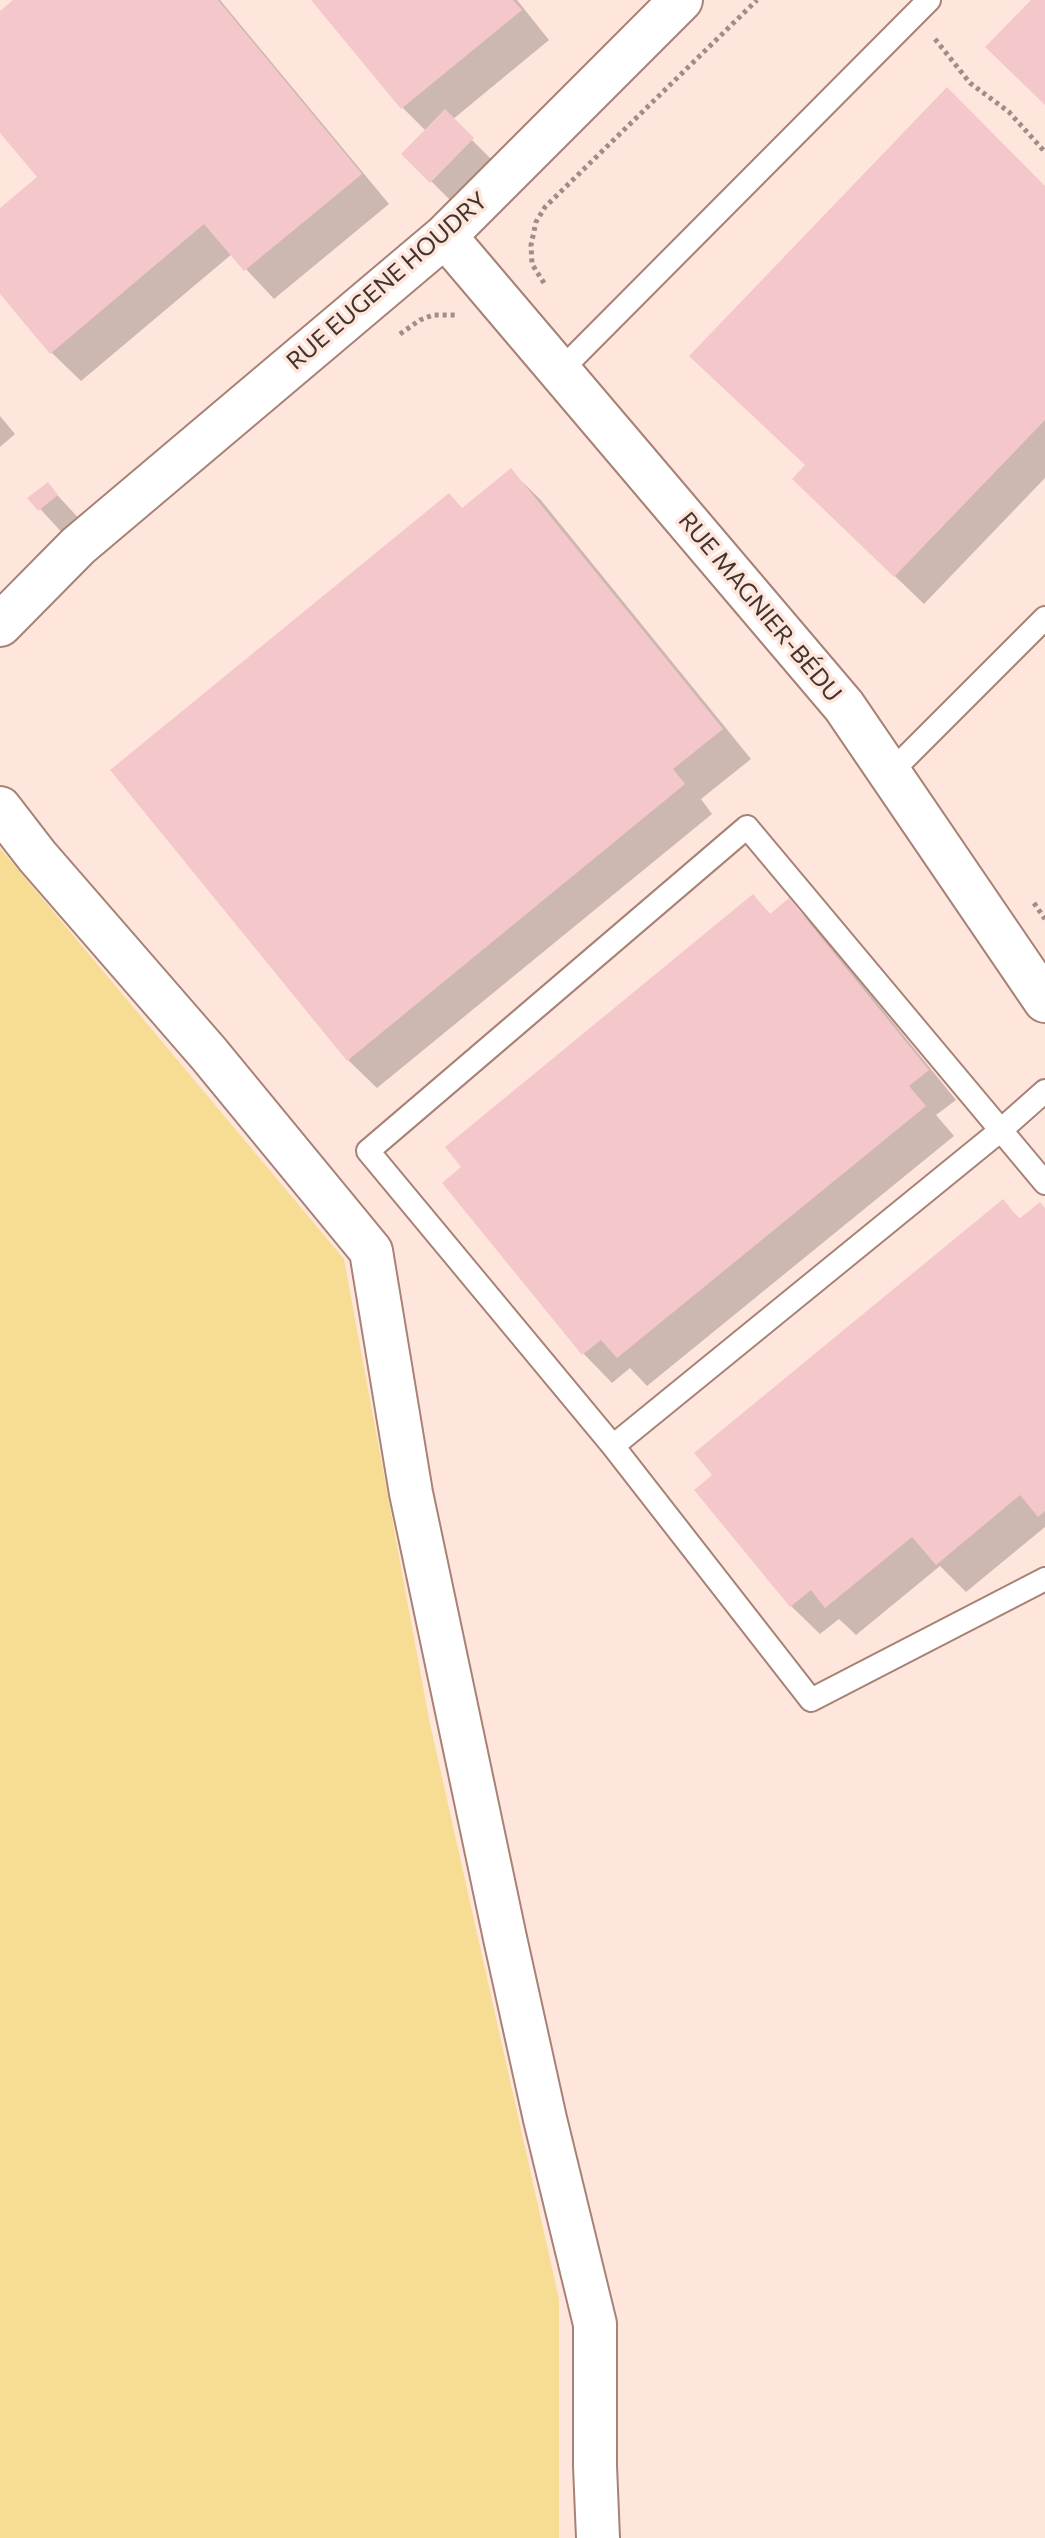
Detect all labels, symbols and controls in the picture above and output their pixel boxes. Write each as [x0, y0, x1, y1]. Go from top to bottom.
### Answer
street label: RUE EUGENE HOUDRY [281, 186, 493, 376]
street label: RUE MAGNIER-BÉDU [672, 506, 848, 708]

